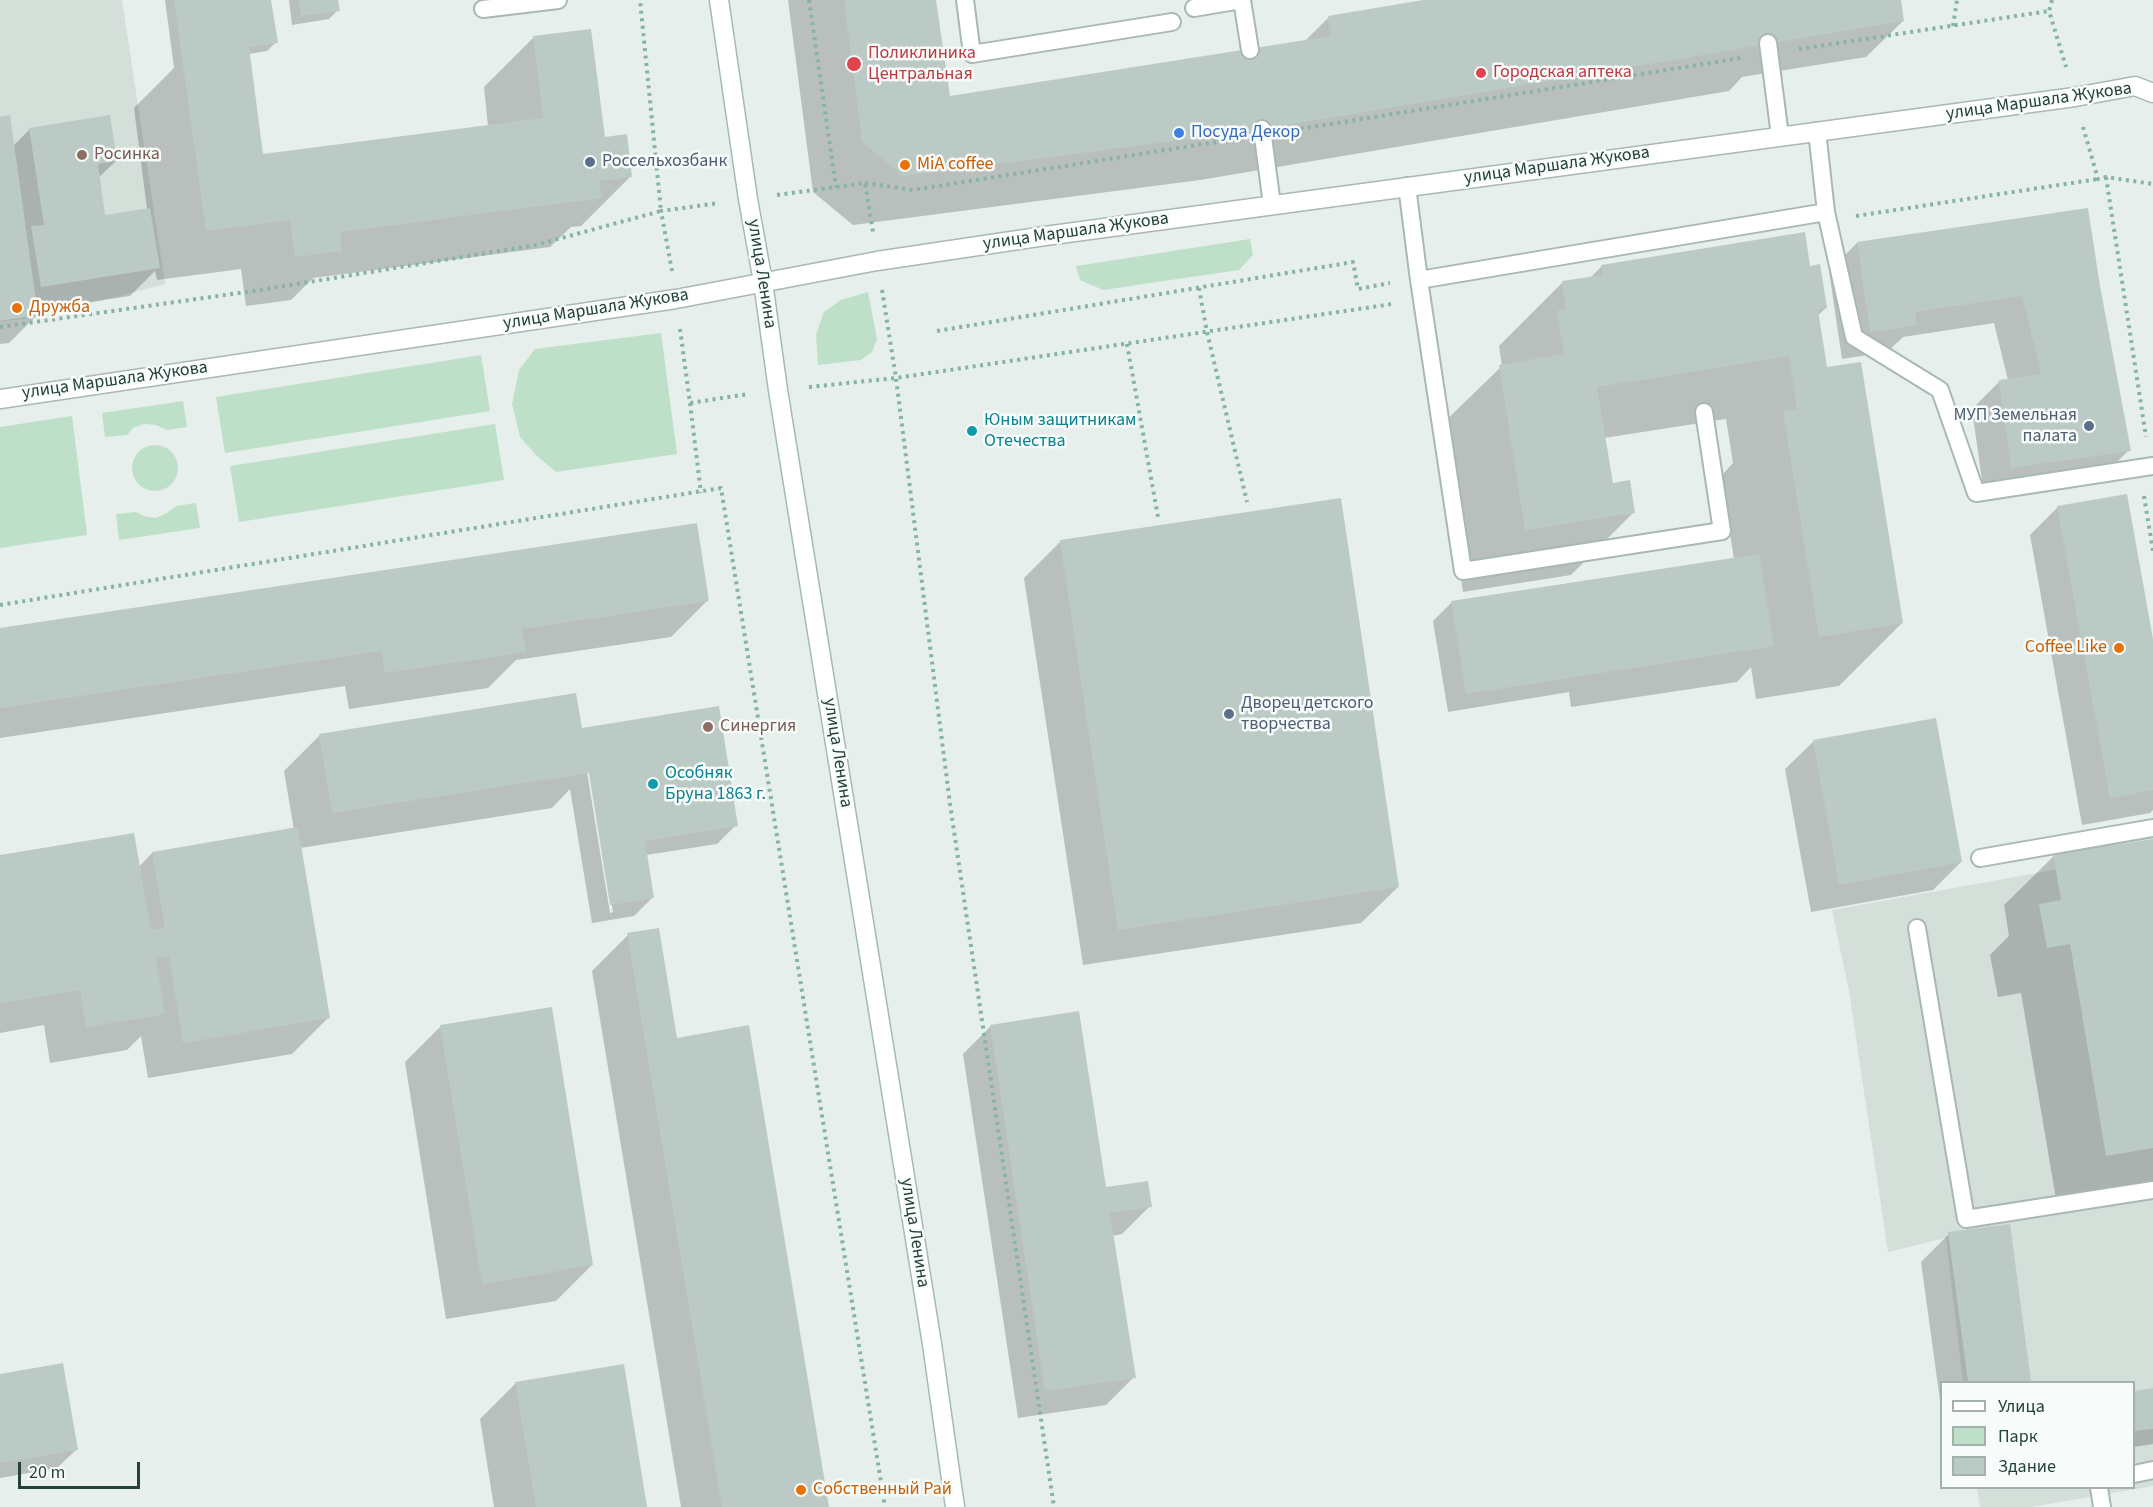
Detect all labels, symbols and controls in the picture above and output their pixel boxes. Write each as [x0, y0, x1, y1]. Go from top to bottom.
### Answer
place label: Поликлиника Центральная [868, 43, 976, 86]
marker: Поликлиника Центральная [845, 55, 863, 73]
place label: Городская аптека [1493, 62, 1632, 84]
marker: Городская аптека [1474, 66, 1488, 80]
street label: улица Маршала Жукова [1945, 78, 2133, 126]
place label: Посуда Декор [1191, 122, 1300, 144]
marker: Посуда Декор [1172, 126, 1186, 140]
street label: улица Маршала Жукова [1463, 142, 1651, 190]
place label: Росинка [94, 144, 160, 166]
marker: Росинка [75, 148, 89, 162]
place label: Россельхозбанк [602, 151, 727, 173]
place label: MiA coffee [917, 154, 993, 176]
marker: Россельхозбанк [583, 155, 597, 169]
marker: MiA coffee [898, 158, 912, 172]
street label: улица Маршала Жукова [982, 208, 1170, 256]
street label: улица Ленина [742, 218, 780, 330]
street label: улица Маршала Жукова [502, 285, 690, 335]
place label: Дружба [29, 297, 90, 319]
marker: Дружба [10, 301, 24, 315]
street label: улица Маршала Жукова [21, 357, 209, 405]
place label: МУП Земельная палата [1953, 405, 2077, 448]
place label: Юным защитникам Отечества [984, 410, 1136, 452]
marker: МУП Земельная палата [2082, 419, 2096, 433]
marker: Юным защитникам Отечества [965, 424, 979, 438]
place label: Coffee Like [2025, 637, 2107, 659]
marker: Coffee Like [2112, 641, 2126, 655]
place label: Дворец детского творчества [1241, 693, 1373, 736]
street label: улица Ленина [818, 697, 856, 809]
marker: Дворец детского творчества [1222, 707, 1236, 721]
place label: Синергия [720, 716, 796, 738]
marker: Синергия [701, 720, 715, 734]
place label: Особняк Бруна 1863 г. [665, 763, 766, 806]
marker: Особняк Бруна 1863 г. [646, 777, 660, 791]
street label: улица Ленина [895, 1177, 933, 1289]
legend [1940, 1381, 2135, 1489]
text: Улица [1998, 1394, 2045, 1419]
text: Парк [1998, 1424, 2038, 1449]
scale bar [21, 1450, 142, 1488]
text: Здание [1998, 1454, 2056, 1479]
text: 20 m [29, 1460, 65, 1485]
place label: Собственный Рай [813, 1479, 952, 1501]
marker: Собственный Рай [794, 1483, 808, 1497]

